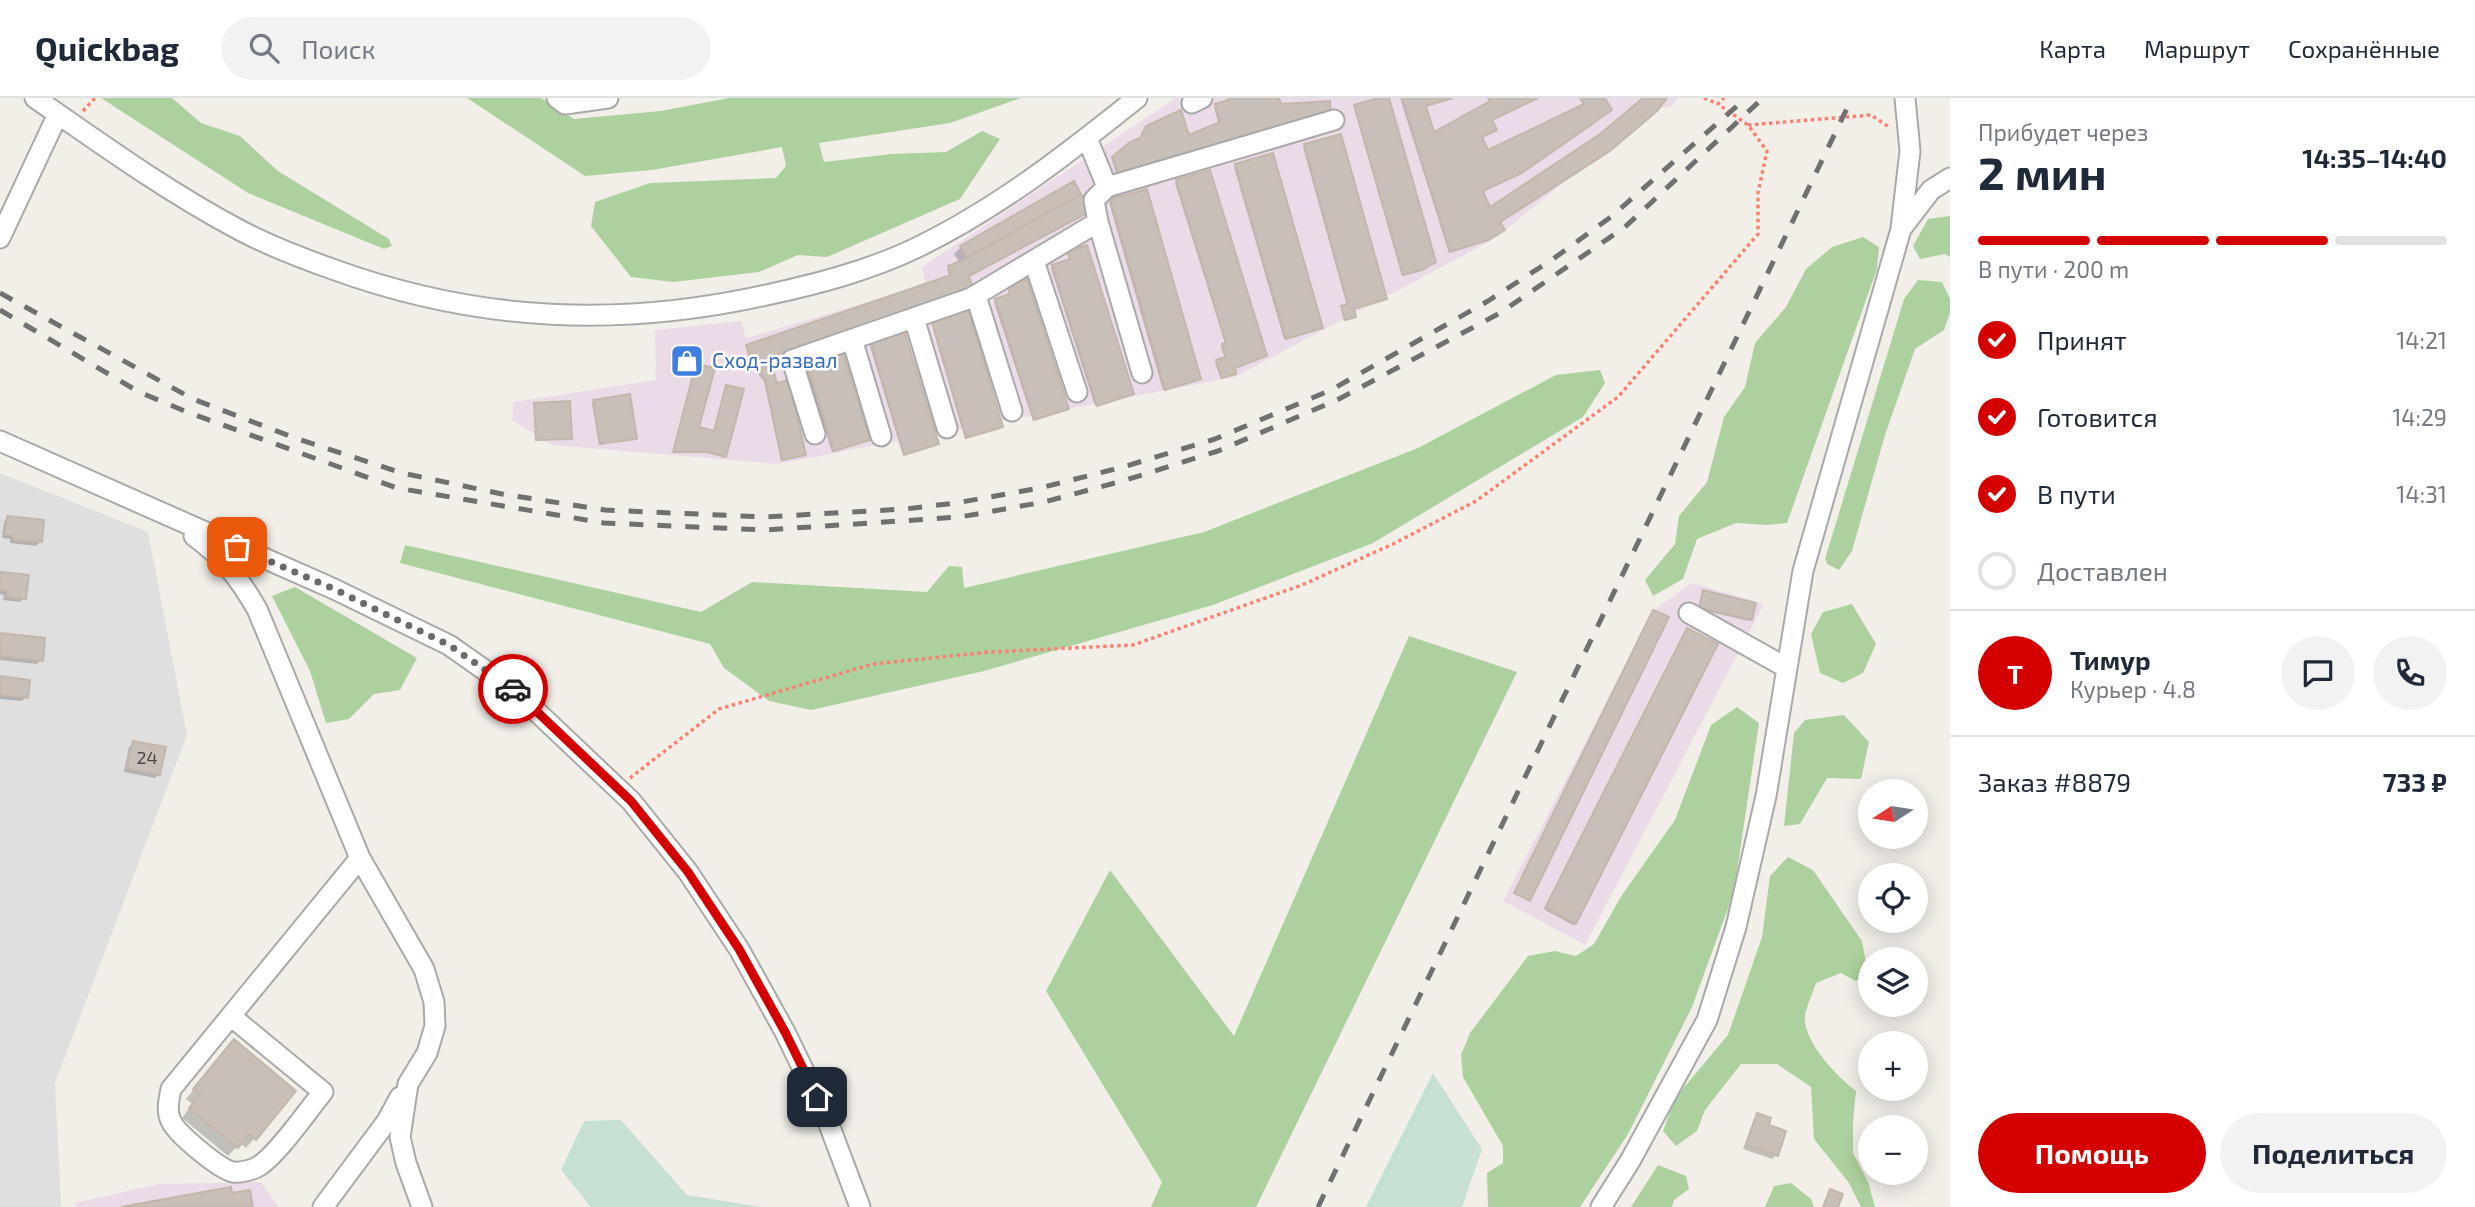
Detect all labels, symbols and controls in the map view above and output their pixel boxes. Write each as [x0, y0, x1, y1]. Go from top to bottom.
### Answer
search box [221, 17, 711, 80]
text: Quickbag [35, 28, 179, 68]
icon: search [245, 29, 283, 67]
text: Поиск [301, 33, 375, 64]
text: Карта [2039, 34, 2106, 63]
text: Маршрут [2144, 34, 2250, 63]
text: Сохранённые [2288, 34, 2440, 63]
text: Прибудет через [1978, 118, 2148, 146]
text: 14:35–14:40 [2302, 142, 2447, 173]
text: 2 мин [1978, 144, 2107, 199]
text: В пути · 200 m [1978, 255, 2129, 283]
icon: check [1978, 321, 2016, 359]
text: Принят [2037, 324, 2127, 355]
text: 14:21 [2396, 326, 2447, 354]
shop icon: Сход-развал [668, 342, 706, 380]
place label: Сход-развал [712, 347, 838, 372]
icon: check [1978, 398, 2016, 436]
text: Готовится [2037, 401, 2158, 432]
text: 14:29 [2392, 403, 2447, 431]
icon: check [1978, 475, 2016, 513]
text: В пути [2037, 478, 2116, 509]
text: 14:31 [2396, 480, 2447, 508]
pin [207, 517, 267, 577]
icon: bag [218, 528, 256, 566]
text: Доставлен [2037, 555, 2168, 586]
button: chat [2281, 636, 2355, 710]
button: phone [2373, 636, 2447, 710]
text: Тимур [2070, 644, 2151, 675]
courier [478, 654, 548, 724]
text: Т [2007, 658, 2023, 689]
icon: car [494, 670, 532, 708]
text: Курьер · 4.8 [2070, 675, 2196, 703]
house number: 24 [136, 746, 158, 768]
text: Заказ #8879 [1978, 766, 2131, 797]
text: 733 ₽ [2383, 766, 2447, 797]
north arrow [1858, 779, 1928, 849]
map controls [1858, 779, 1928, 1185]
button: locate [1858, 863, 1928, 933]
button: layers [1858, 947, 1928, 1017]
button: + [1858, 1031, 1928, 1101]
pin [787, 1067, 847, 1127]
icon: home [798, 1078, 836, 1116]
button: Помощь [1978, 1113, 2206, 1193]
button: Поделиться [2220, 1113, 2447, 1193]
button: − [1858, 1115, 1928, 1185]

